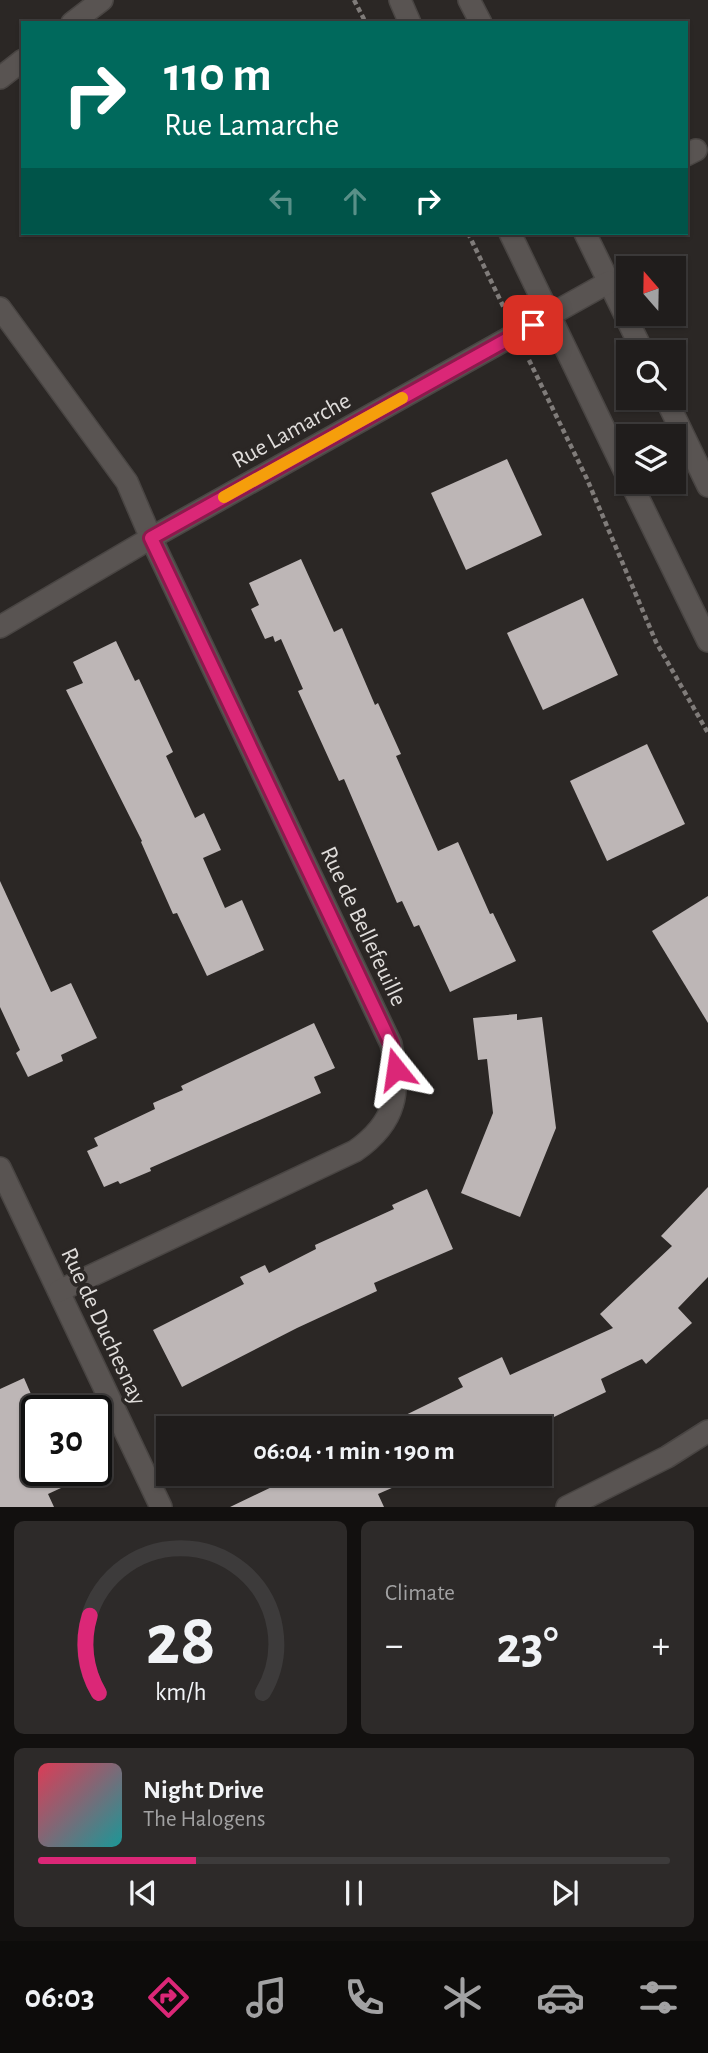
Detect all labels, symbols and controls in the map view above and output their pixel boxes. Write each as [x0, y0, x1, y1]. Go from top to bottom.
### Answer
icon: right [49, 49, 140, 140]
text: 110 m [164, 51, 272, 100]
text: Rue Lamarche [164, 109, 339, 141]
icon: left [263, 182, 301, 220]
icon: ahead [336, 182, 374, 220]
icon: right [409, 182, 447, 220]
north arrow [616, 256, 686, 326]
map controls [616, 256, 686, 494]
pin [503, 295, 563, 355]
icon: arrive [514, 306, 552, 344]
button: search [616, 340, 686, 410]
street label: Rue Lamarche [228, 389, 355, 473]
button: layers [616, 424, 686, 494]
street label: Rue de Bellefeuille [316, 843, 411, 1010]
position arrow [359, 1032, 433, 1106]
street label: Rue de Duchesnay [56, 1244, 150, 1409]
speed limit sign: 30 [21, 1395, 112, 1486]
text: 06:04 · 1 min · 190 m [253, 1438, 455, 1464]
text: Climate [385, 1582, 455, 1605]
text: 28 [145, 1606, 216, 1679]
text: 23° [496, 1620, 559, 1672]
text: − [385, 1627, 403, 1665]
text: + [652, 1627, 670, 1665]
text: km/h [155, 1680, 206, 1705]
text: Night Drive [143, 1777, 264, 1803]
text: The Halogens [143, 1808, 265, 1831]
icon: previous [124, 1874, 162, 1912]
icon: pause [335, 1874, 373, 1912]
icon: next [546, 1874, 584, 1912]
icon: directions [144, 1973, 193, 2022]
icon: music [242, 1973, 291, 2022]
icon: phone [340, 1973, 389, 2022]
icon: climate [438, 1973, 487, 2022]
icon: car [536, 1973, 585, 2022]
icon: filters [634, 1973, 683, 2022]
text: 06:03 [25, 1981, 94, 2013]

